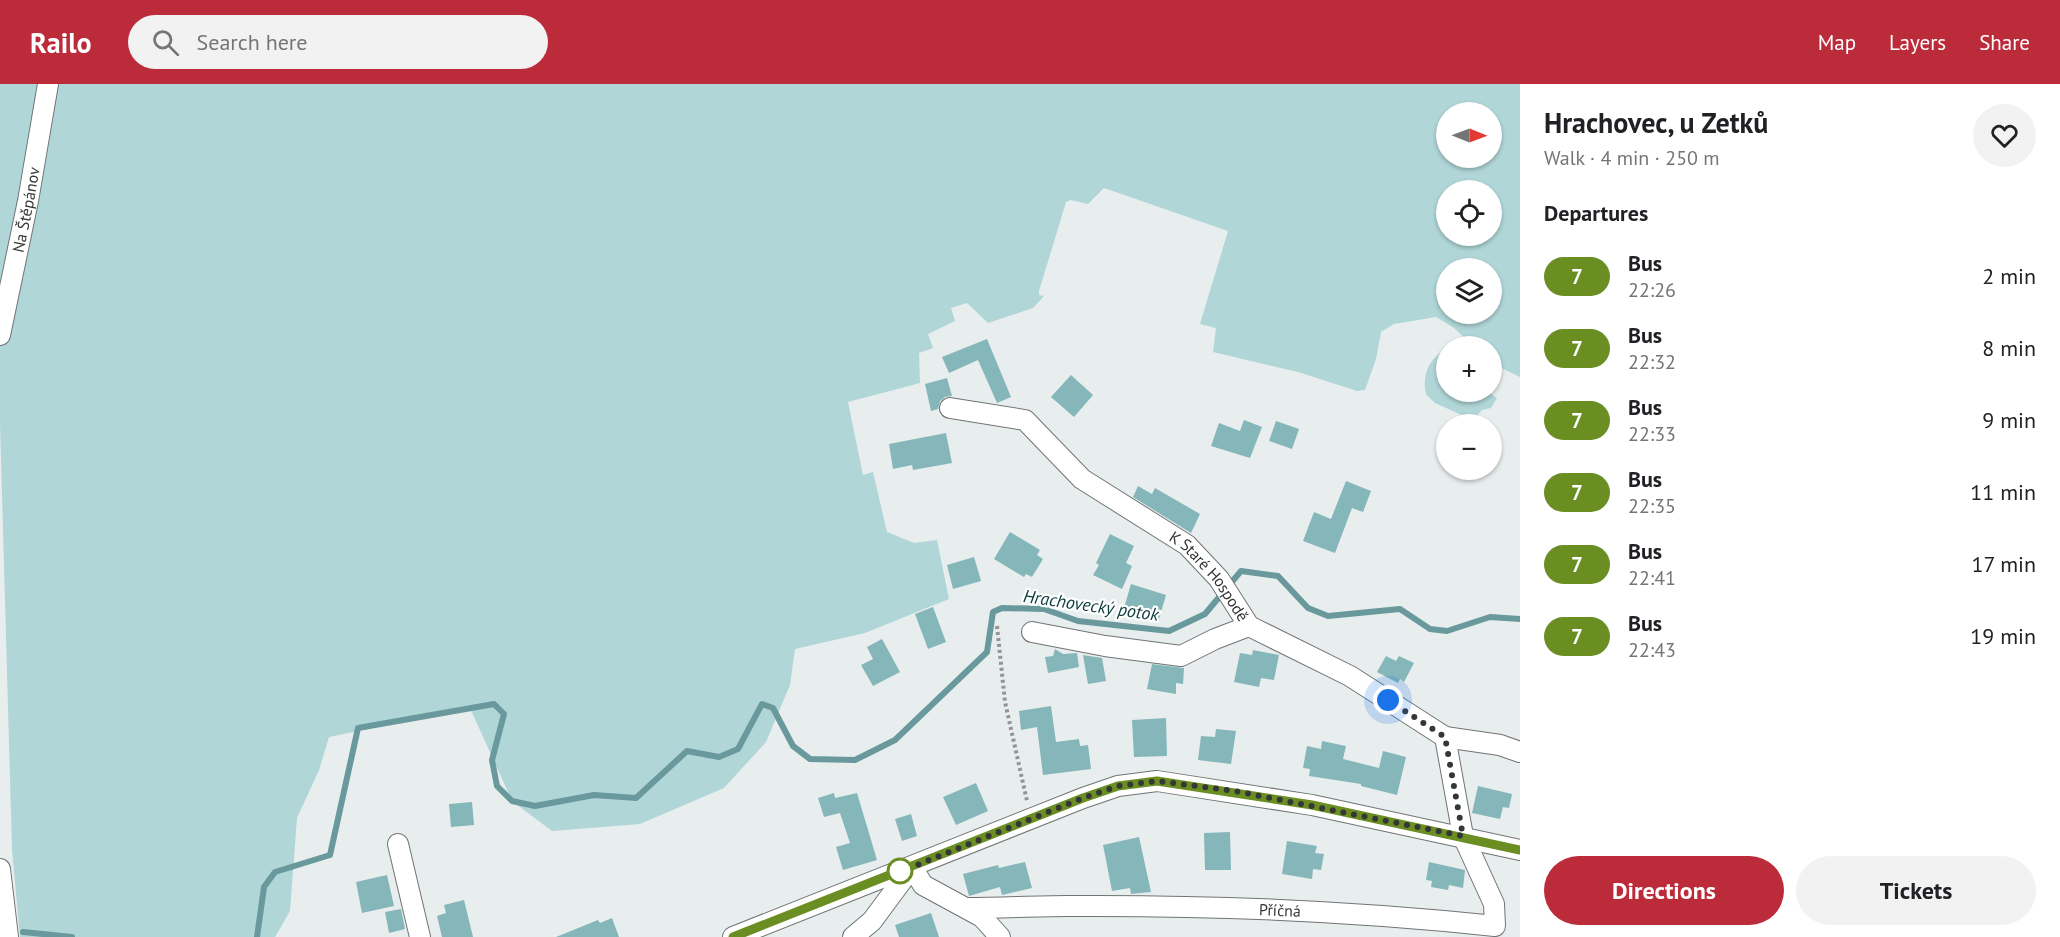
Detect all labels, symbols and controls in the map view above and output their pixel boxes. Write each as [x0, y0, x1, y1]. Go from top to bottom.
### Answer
search box [128, 15, 548, 69]
text: Railo [30, 24, 92, 61]
icon: search [149, 26, 182, 59]
text: Search here [197, 28, 308, 56]
text: Map [1818, 29, 1856, 56]
text: Layers [1889, 29, 1946, 56]
text: Share [1979, 29, 2030, 56]
north arrow [1436, 102, 1502, 168]
map controls [1436, 102, 1502, 480]
text: Hrachovec, u Zetků [1544, 104, 1768, 141]
button: heart [1973, 104, 2036, 167]
text: Walk · 4 min · 250 m [1544, 145, 1720, 171]
street label: Na Štěpánov [8, 165, 44, 254]
button: locate [1436, 180, 1502, 246]
text: Departures [1544, 199, 1648, 227]
text: Bus [1628, 249, 1662, 277]
button: layers [1436, 258, 1502, 324]
text: 2 min [1982, 262, 2036, 290]
text: 7 [1571, 263, 1583, 290]
text: 22:26 [1628, 277, 1676, 303]
text: Bus [1628, 321, 1662, 349]
text: 8 min [1982, 334, 2036, 362]
text: 7 [1571, 335, 1583, 362]
button: + [1436, 336, 1502, 402]
text: 22:32 [1628, 349, 1676, 375]
text: Bus [1628, 393, 1662, 421]
text: 9 min [1982, 406, 2036, 434]
text: 7 [1571, 407, 1583, 434]
button: − [1436, 414, 1502, 480]
text: 22:33 [1628, 421, 1676, 447]
text: Bus [1628, 465, 1662, 493]
text: 11 min [1970, 478, 2036, 506]
text: 7 [1571, 479, 1583, 506]
text: 22:35 [1628, 493, 1676, 519]
street label: K Staré Hospodě [1166, 527, 1253, 625]
text: Bus [1628, 537, 1662, 565]
text: 17 min [1972, 550, 2036, 578]
text: 7 [1571, 551, 1583, 578]
text: 22:41 [1628, 565, 1676, 591]
water label: Hrachovecký potok [1022, 584, 1161, 626]
text: Bus [1628, 609, 1662, 637]
text: 19 min [1970, 622, 2036, 650]
text: 7 [1571, 623, 1583, 650]
text: 22:43 [1628, 637, 1676, 663]
your location [1373, 685, 1403, 715]
button: Directions [1544, 856, 1784, 925]
button: Tickets [1796, 856, 2036, 925]
unlabelled marker [887, 858, 913, 884]
street label: Příčná [1259, 899, 1301, 921]

